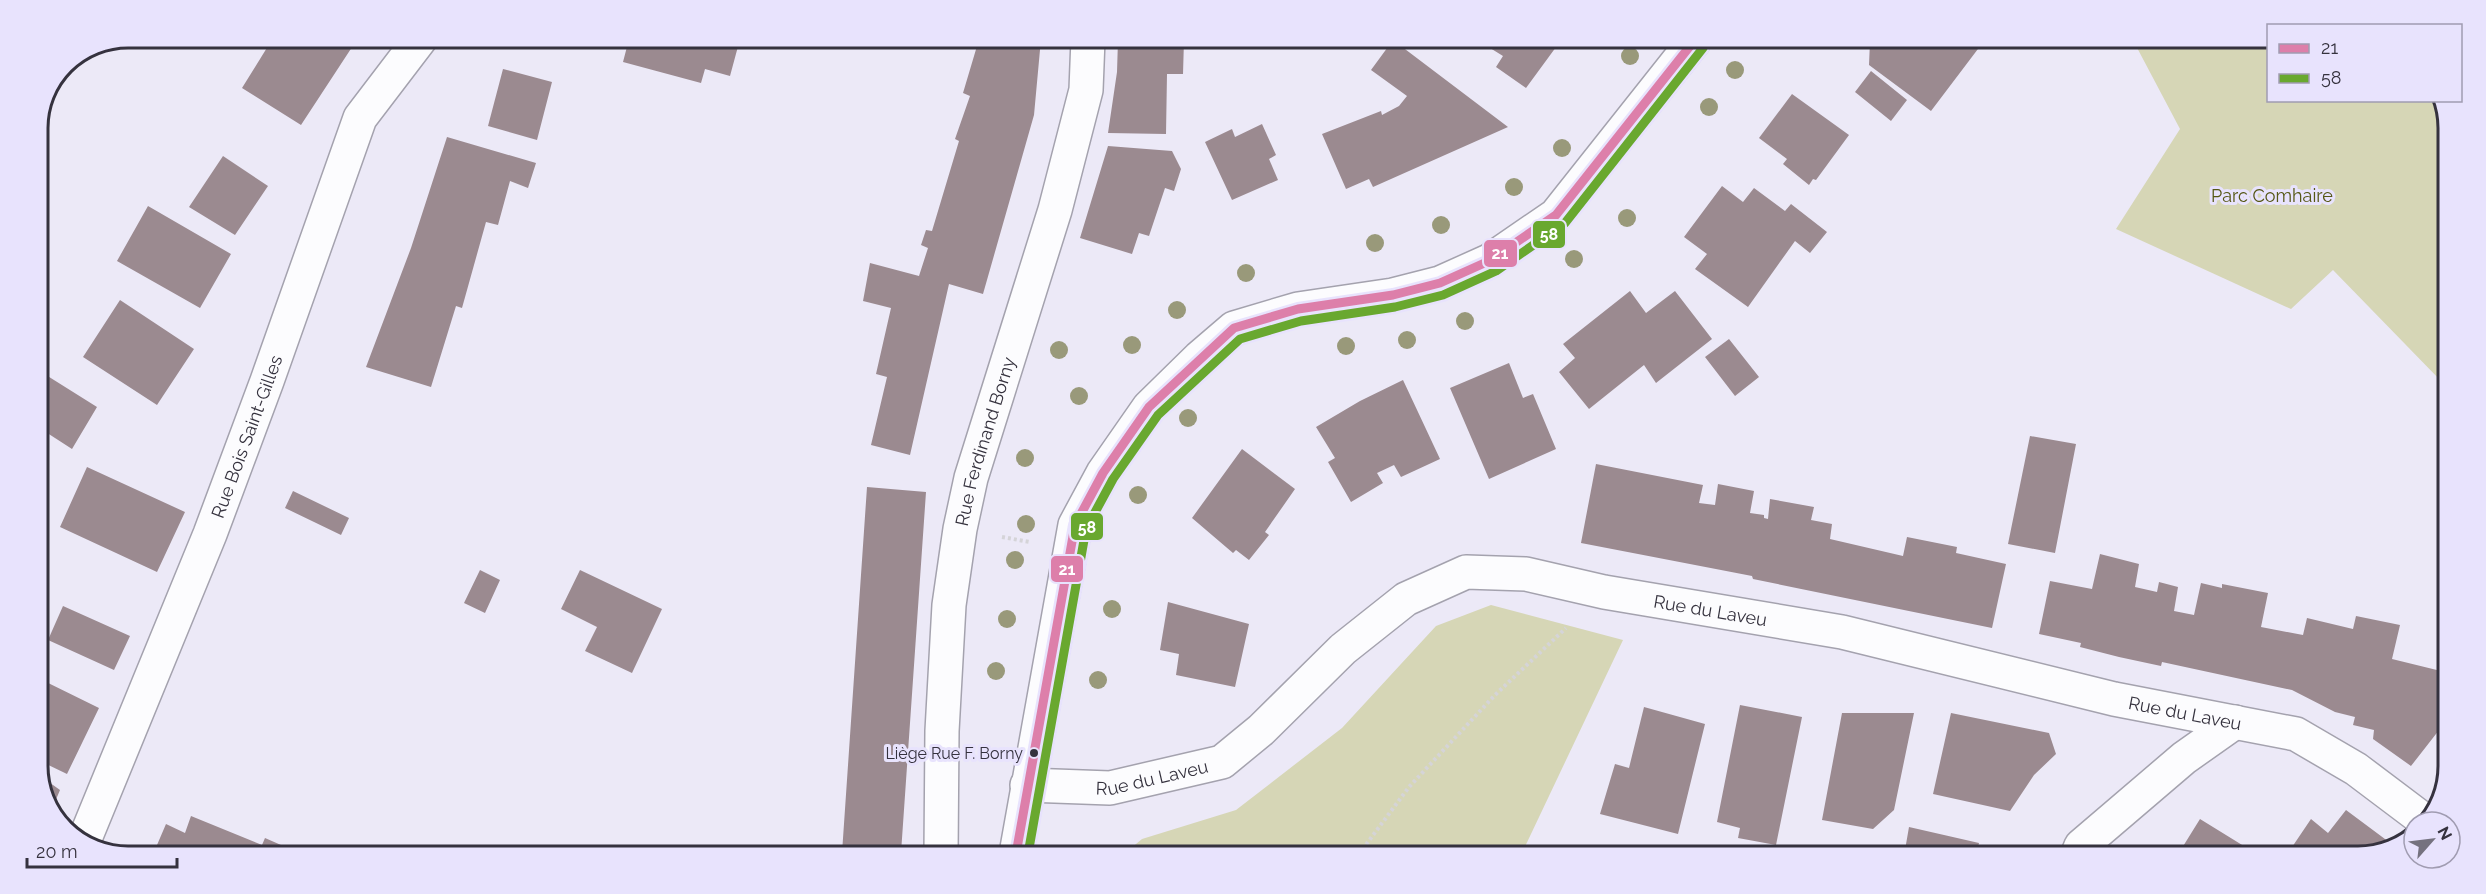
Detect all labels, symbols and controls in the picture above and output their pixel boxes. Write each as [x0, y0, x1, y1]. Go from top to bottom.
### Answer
legend [2267, 24, 2462, 102]
text: 21 [2321, 37, 2338, 58]
text: 58 [2321, 67, 2341, 88]
park label: Parc Comhaire [2211, 185, 2333, 206]
line badge: 58 [1532, 220, 1566, 249]
text: 58 [1540, 225, 1558, 244]
line badge: 21 [1483, 239, 1518, 268]
text: 21 [1492, 244, 1509, 263]
street label: Rue Bois Saint-Gilles [206, 352, 286, 521]
street label: Rue Ferdinand Borny [950, 354, 1019, 528]
line badge: 58 [1070, 512, 1104, 541]
text: 58 [1078, 518, 1096, 537]
line badge: 21 [1050, 555, 1084, 583]
text: 21 [1059, 560, 1076, 579]
street label: Rue du Laveu [1652, 590, 1769, 630]
street label: Rue du Laveu [2127, 692, 2243, 734]
place label: Liège Rue F. Borny [885, 744, 1023, 763]
marker: Liège Rue F. Borny [1028, 747, 1040, 759]
street label: Rue du Laveu [1095, 755, 1210, 799]
north arrow [2402, 810, 2462, 870]
text: N [2434, 823, 2456, 843]
scale bar [27, 831, 177, 869]
text: 20 m [36, 841, 78, 862]

